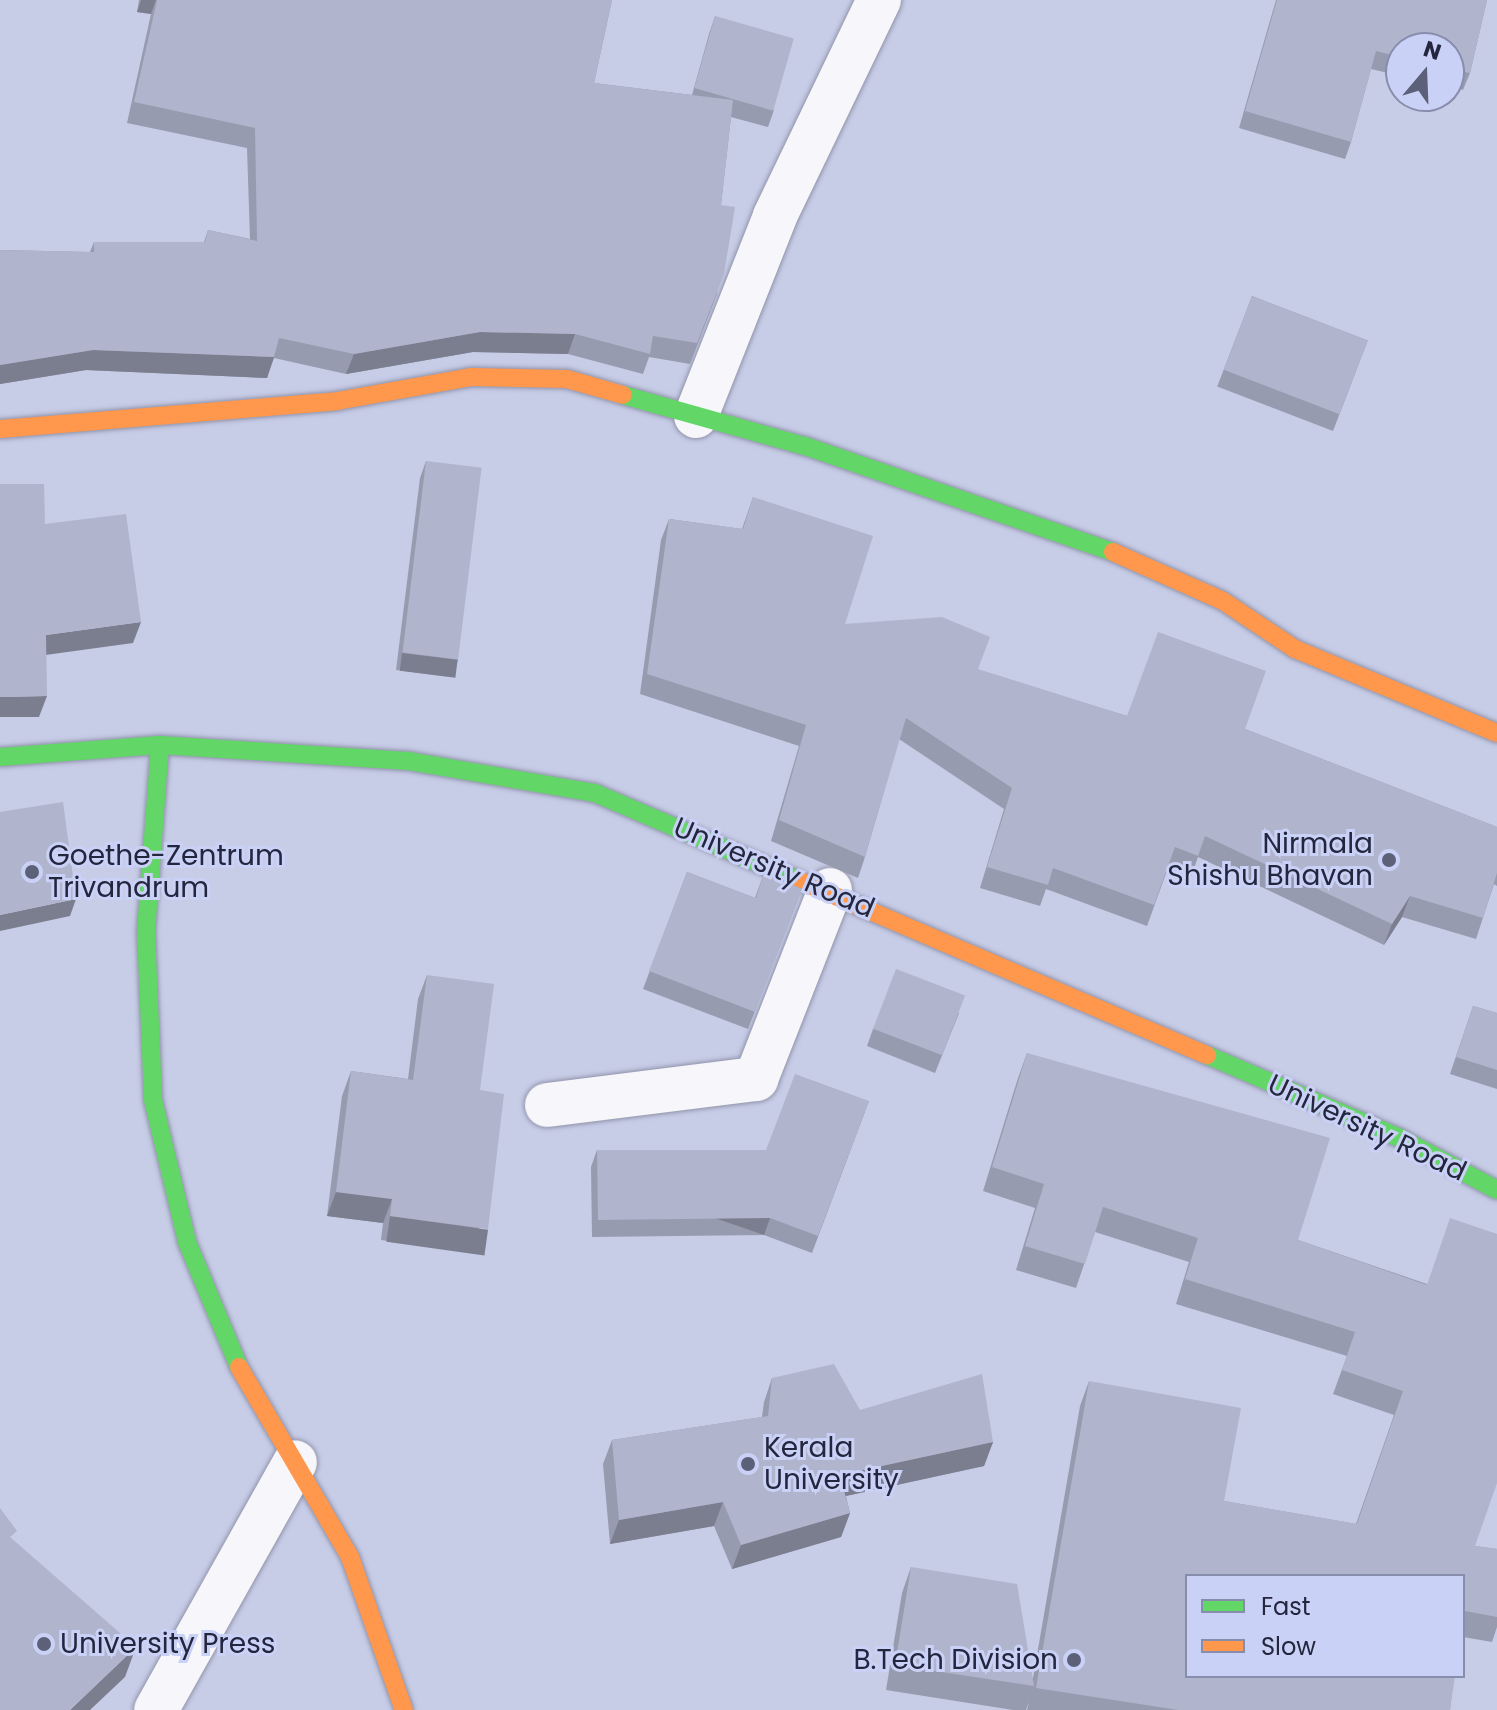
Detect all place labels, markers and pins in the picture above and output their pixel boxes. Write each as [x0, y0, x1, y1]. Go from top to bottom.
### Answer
place label: Nirmala Shishu Bhavan [1167, 827, 1373, 893]
place label: Goethe-Zentrum Trivandrum [48, 839, 284, 905]
marker: Nirmala Shishu Bhavan [1380, 851, 1398, 869]
marker: Goethe-Zentrum Trivandrum [23, 863, 41, 881]
place label: Kerala University [764, 1431, 899, 1497]
marker: Kerala University [739, 1455, 757, 1473]
place label: University Press [60, 1627, 275, 1661]
marker: University Press [35, 1635, 53, 1653]
place label: B.Tech Division [853, 1643, 1058, 1677]
marker: B.Tech Division [1065, 1651, 1083, 1669]

